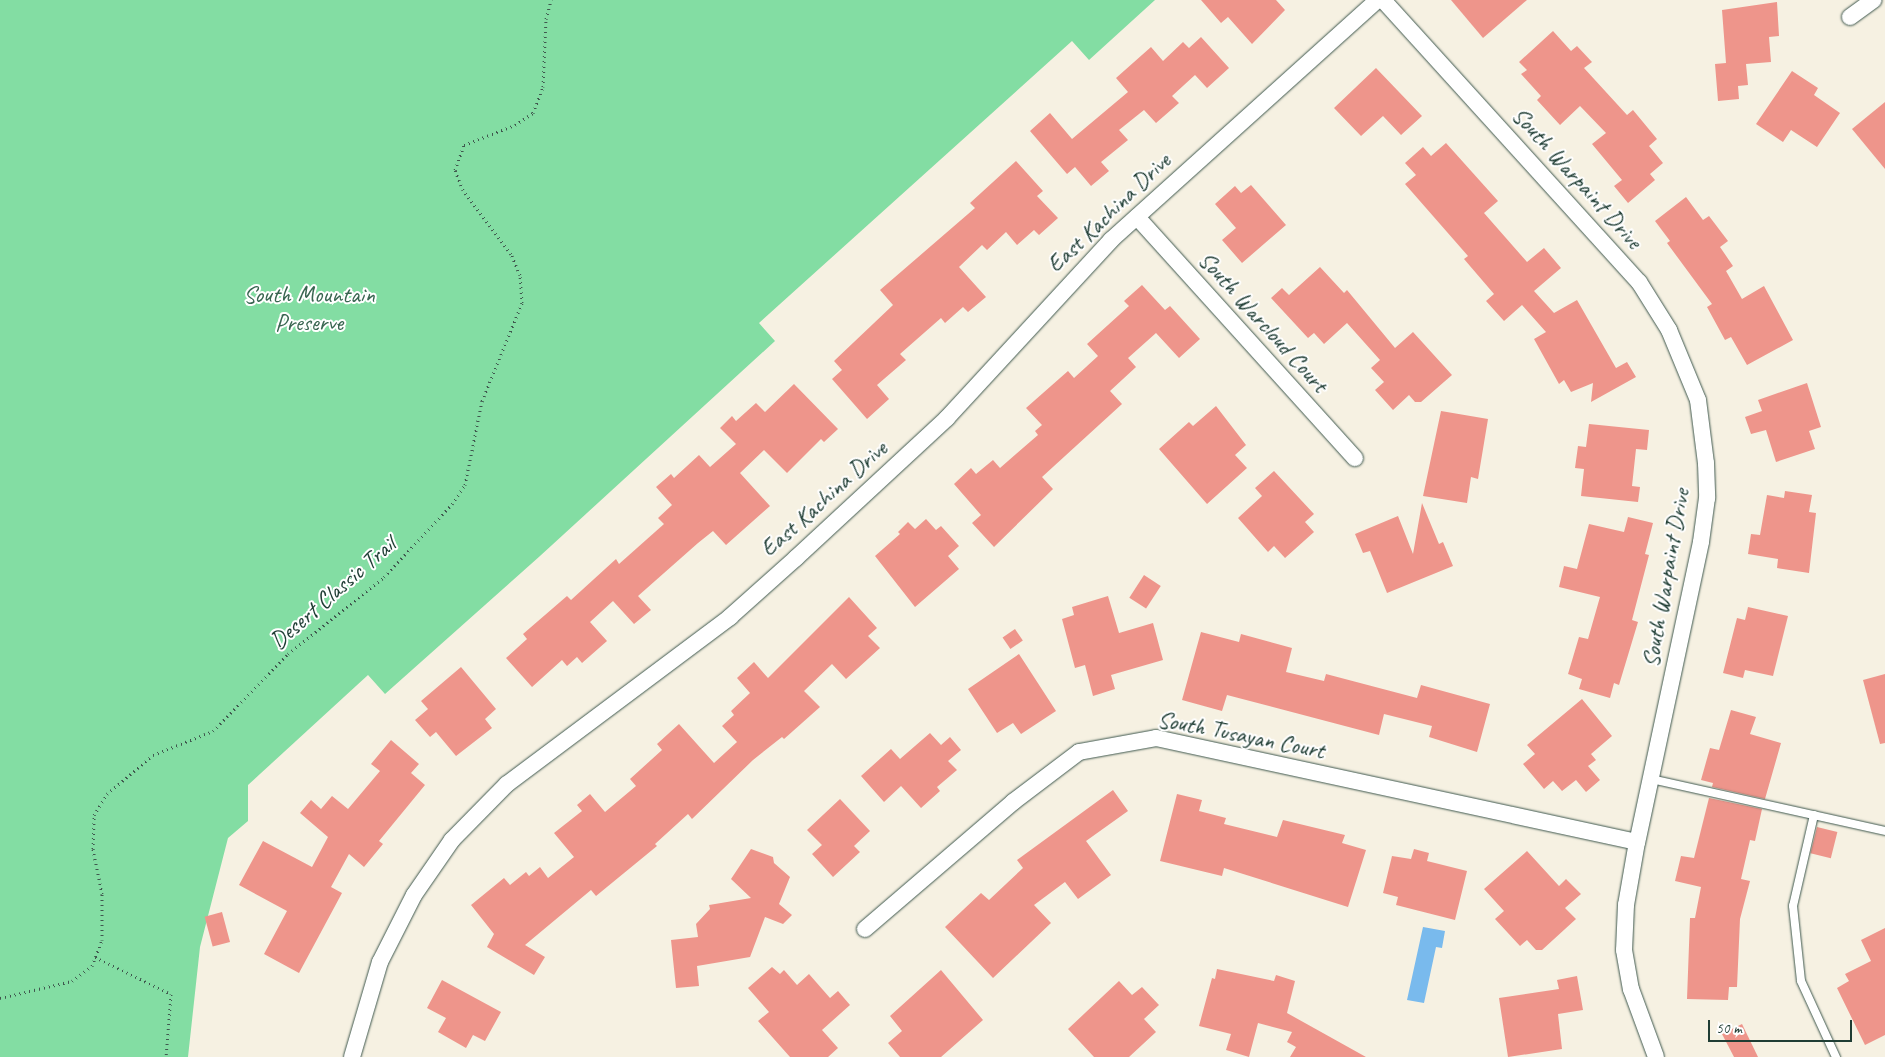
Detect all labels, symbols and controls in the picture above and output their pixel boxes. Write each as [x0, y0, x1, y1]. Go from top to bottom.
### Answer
street label: South Warpaint Drive [1506, 101, 1648, 255]
street label: East Kachina Drive [1041, 147, 1177, 279]
street label: South Warcloud Court [1192, 245, 1334, 399]
park label: South Mountain Preserve [243, 281, 375, 337]
street label: East Kachina Drive [755, 435, 893, 563]
street label: South Warpaint Drive [1636, 487, 1696, 669]
street label: Desert Classic Trail [264, 530, 402, 656]
street label: South Tusayan Court [1155, 705, 1327, 765]
scale bar [1710, 1010, 1854, 1042]
text: 50 m [1716, 1019, 1742, 1038]

